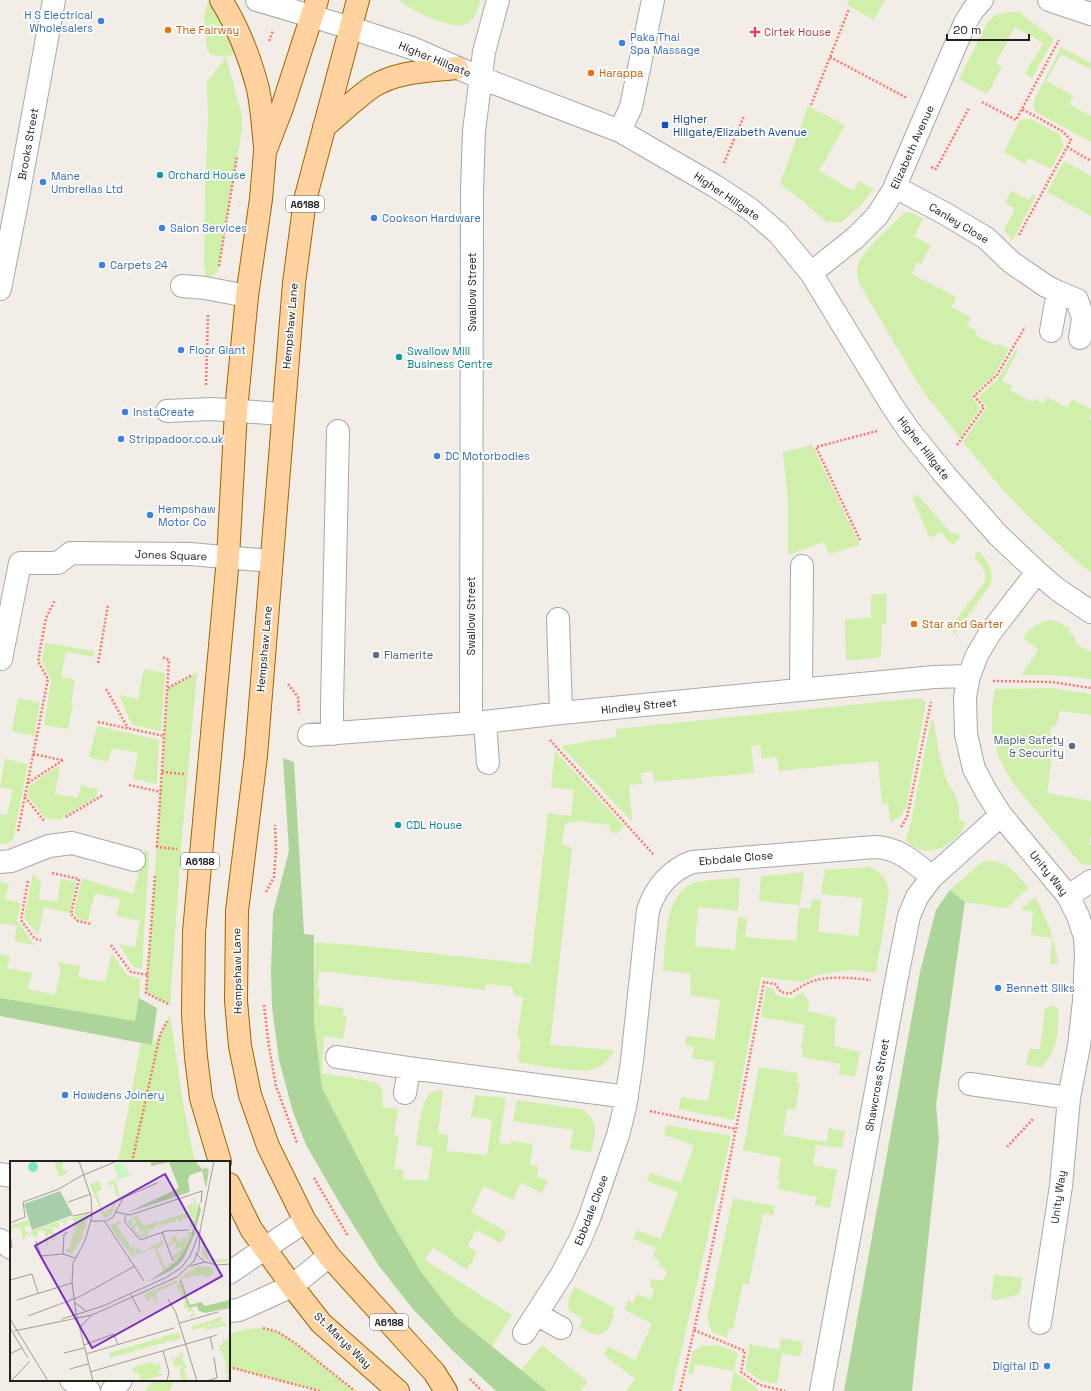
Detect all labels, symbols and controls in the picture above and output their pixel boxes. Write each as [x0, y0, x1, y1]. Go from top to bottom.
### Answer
place label: H S Electrical Wholesalers [24, 8, 93, 35]
marker: H S Electrical Wholesalers [96, 16, 106, 26]
scale bar [947, 16, 1029, 42]
text: 20 m [953, 22, 981, 38]
place label: The Fairway [176, 23, 239, 37]
marker: The Fairway [163, 25, 173, 35]
place label: Cirtek House [764, 25, 831, 39]
marker: Cirtek House [749, 26, 761, 38]
place label: Paka Thai Spa Massage [630, 30, 700, 57]
street label: Higher Hillgate [397, 38, 473, 80]
marker: Paka Thai Spa Massage [617, 38, 627, 48]
place label: Harappa [599, 66, 644, 80]
marker: Harappa [586, 68, 596, 78]
street label: Elizabeth Avenue [887, 103, 937, 191]
street label: Brooks Street [15, 107, 41, 181]
place label: Higher Hillgate/Elizabeth Avenue [673, 112, 807, 139]
marker: Higher Hillgate/Elizabeth Avenue [660, 120, 670, 130]
place label: Orchard House [168, 168, 246, 182]
place label: Mane Umbrellas Ltd [51, 169, 123, 196]
street label: Higher Hillgate [691, 169, 763, 223]
marker: Orchard House [155, 170, 165, 180]
marker: Mane Umbrellas Ltd [38, 177, 48, 187]
road number: A6188 [286, 196, 324, 212]
street label: Canley Close [926, 200, 992, 246]
place label: Cookson Hardware [382, 211, 481, 225]
marker: Cookson Hardware [369, 213, 379, 223]
place label: Salon Services [170, 221, 247, 235]
marker: Salon Services [157, 223, 167, 233]
street label: Swallow Street [465, 252, 479, 332]
place label: Carpets 24 [110, 258, 168, 272]
marker: Carpets 24 [97, 260, 107, 270]
street label: Hempshaw Lane [279, 282, 301, 370]
place label: Floor Giant [189, 343, 246, 357]
place label: Swallow Mill Business Centre [407, 344, 493, 371]
marker: Floor Giant [176, 345, 186, 355]
marker: Swallow Mill Business Centre [394, 352, 404, 362]
place label: InstaCreate [133, 405, 194, 419]
marker: InstaCreate [120, 407, 130, 417]
street label: Higher Hillgate [895, 413, 953, 483]
place label: Strippadoor.co.uk [129, 432, 224, 446]
marker: Strippadoor.co.uk [116, 434, 126, 444]
place label: DC Motorbodies [445, 449, 530, 463]
marker: DC Motorbodies [432, 451, 442, 461]
place label: Hempshaw Motor Co [158, 502, 216, 529]
marker: Hempshaw Motor Co [145, 510, 155, 520]
street label: Jones Square [135, 547, 207, 563]
street label: Swallow Street [464, 576, 478, 656]
street label: Hempshaw Lane [253, 605, 275, 693]
place label: Star and Garter [922, 617, 1003, 631]
marker: Star and Garter [909, 619, 919, 629]
place label: Flamerite [384, 648, 433, 662]
marker: Flamerite [371, 650, 381, 660]
street label: Hindley Street [600, 695, 678, 717]
place label: Maple Safety & Security [994, 733, 1064, 760]
marker: Maple Safety & Security [1067, 741, 1077, 751]
place label: CDL House [406, 818, 462, 832]
marker: CDL House [393, 820, 403, 830]
street label: Ebbdale Close [698, 848, 774, 868]
street label: Unity Way [1027, 848, 1071, 898]
road number: A6188 [181, 853, 219, 869]
street label: Hempshaw Lane [229, 928, 245, 1014]
place label: Bennett Silks [1006, 981, 1075, 995]
marker: Bennett Silks [993, 983, 1003, 993]
street label: Shawcross Street [862, 1038, 892, 1132]
place label: Howdens Joinery [73, 1088, 164, 1102]
marker: Howdens Joinery [60, 1090, 70, 1100]
inset map [10, 1161, 230, 1381]
street label: Unity Way [1047, 1169, 1069, 1225]
street label: Ebbdale Close [571, 1173, 611, 1247]
street label: St. Marys Way [311, 1309, 375, 1371]
road number: A6188 [370, 1314, 408, 1330]
place label: Digital ID [992, 1359, 1039, 1373]
marker: Digital ID [1042, 1361, 1052, 1371]

